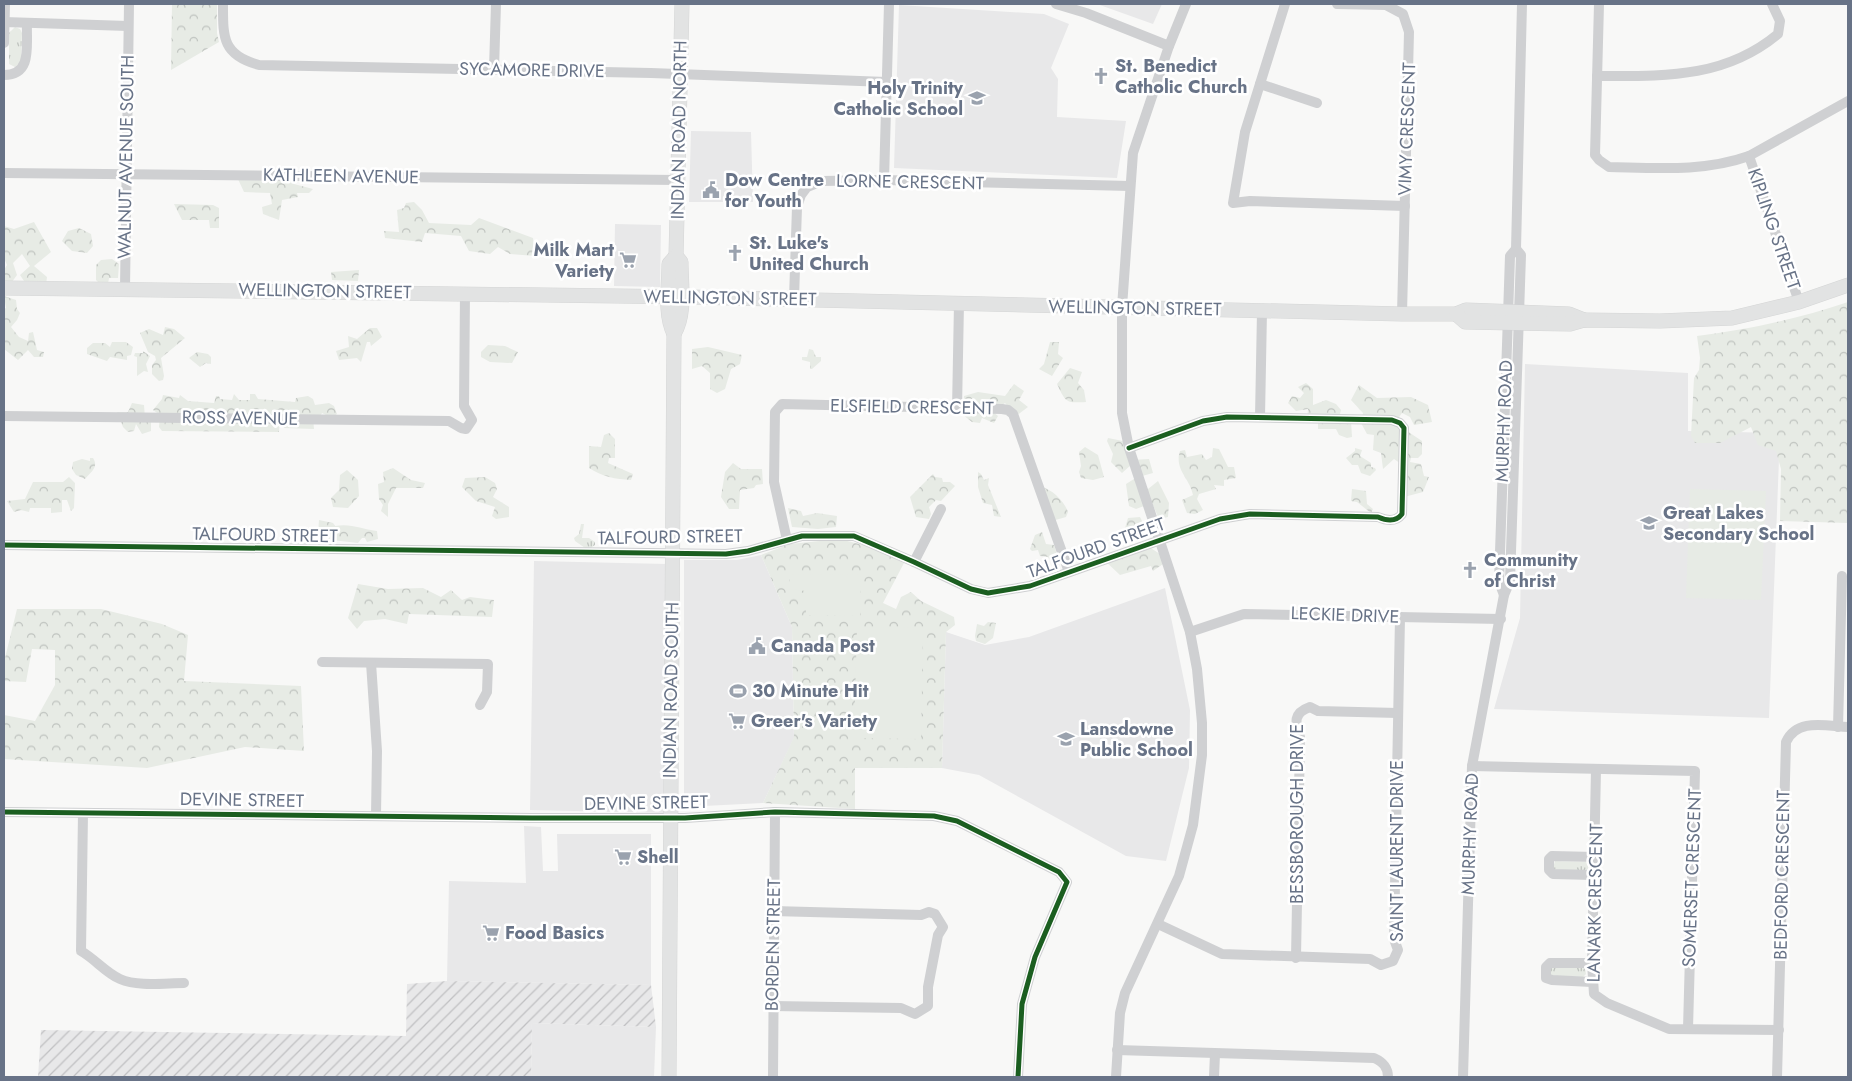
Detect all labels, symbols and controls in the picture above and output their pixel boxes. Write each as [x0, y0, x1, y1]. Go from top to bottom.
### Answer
street label: INDIAN ROAD NORTH [664, 40, 694, 220]
place label: St. Benedict Catholic Church [1115, 53, 1248, 100]
street label: WALNUT AVENUE SOUTH [111, 55, 141, 259]
street label: SYCAMORE DRIVE [459, 56, 605, 84]
street label: VIMY CRESCENT [1392, 61, 1422, 196]
church icon: St. Benedict Catholic Church [1091, 66, 1111, 86]
place label: Holy Trinity Catholic School [833, 75, 964, 122]
school or university icon: Holy Trinity Catholic School [967, 88, 987, 108]
street label: KATHLEEN AVENUE [263, 162, 419, 190]
street label: KIPLING STREET [1741, 165, 1807, 294]
place label: Dow Centre for Youth [725, 167, 824, 214]
street label: LORNE CRESCENT [836, 168, 985, 196]
public building icon: Dow Centre for Youth [701, 180, 721, 200]
place label: St. Luke's United Church [749, 230, 869, 277]
place label: Milk Mart Variety [533, 237, 615, 284]
church icon: St. Luke's United Church [725, 243, 745, 263]
supermarket icon: Milk Mart Variety [618, 250, 638, 270]
street label: WELLINGTON STREET [238, 276, 412, 306]
street label: WELLINGTON STREET [643, 283, 817, 313]
street label: WELLINGTON STREET [1048, 293, 1222, 323]
street label: MURPHY ROAD [1489, 360, 1519, 482]
street label: ELSFIELD CRESCENT [830, 393, 995, 421]
street label: ROSS AVENUE [182, 404, 298, 432]
place label: Great Lakes Secondary School [1663, 500, 1814, 547]
street label: TALFOURD STREET [1023, 511, 1169, 585]
school or university icon: Great Lakes Secondary School [1639, 513, 1659, 533]
street label: TALFOURD STREET [192, 521, 338, 549]
street label: TALFOURD STREET [597, 523, 743, 551]
place label: Community of Christ [1484, 547, 1578, 594]
church icon: Community of Christ [1460, 560, 1480, 580]
street label: LECKIE DRIVE [1290, 600, 1400, 630]
street label: INDIAN ROAD SOUTH [656, 602, 686, 778]
place label: Canada Post [771, 633, 875, 659]
public building icon: Canada Post [747, 636, 767, 656]
place label: 30 Minute Hit [752, 678, 869, 704]
sports icon: 30 Minute Hit [728, 681, 748, 701]
place label: Greer's Variety [751, 708, 878, 734]
supermarket icon: Greer's Variety [727, 711, 747, 731]
place label: Lansdowne Public School [1080, 716, 1193, 763]
street label: BESSBOROUGH DRIVE [1284, 724, 1310, 904]
school or university icon: Lansdowne Public School [1056, 729, 1076, 749]
street label: SAINT LAURENT DRIVE [1384, 760, 1410, 942]
street label: MURPHY ROAD [1455, 773, 1485, 895]
street label: DEVINE STREET [180, 786, 305, 814]
street label: SOMERSET CRESCENT [1676, 788, 1708, 968]
street label: DEVINE STREET [584, 789, 709, 817]
street label: BEDFORD CRESCENT [1768, 789, 1796, 960]
street label: LANARK CRESCENT [1581, 823, 1609, 983]
place label: Shell [637, 844, 679, 870]
supermarket icon: Shell [613, 847, 633, 867]
street label: BORDEN STREET [759, 878, 787, 1011]
place label: Food Basics [505, 920, 604, 946]
supermarket icon: Food Basics [481, 923, 501, 943]

